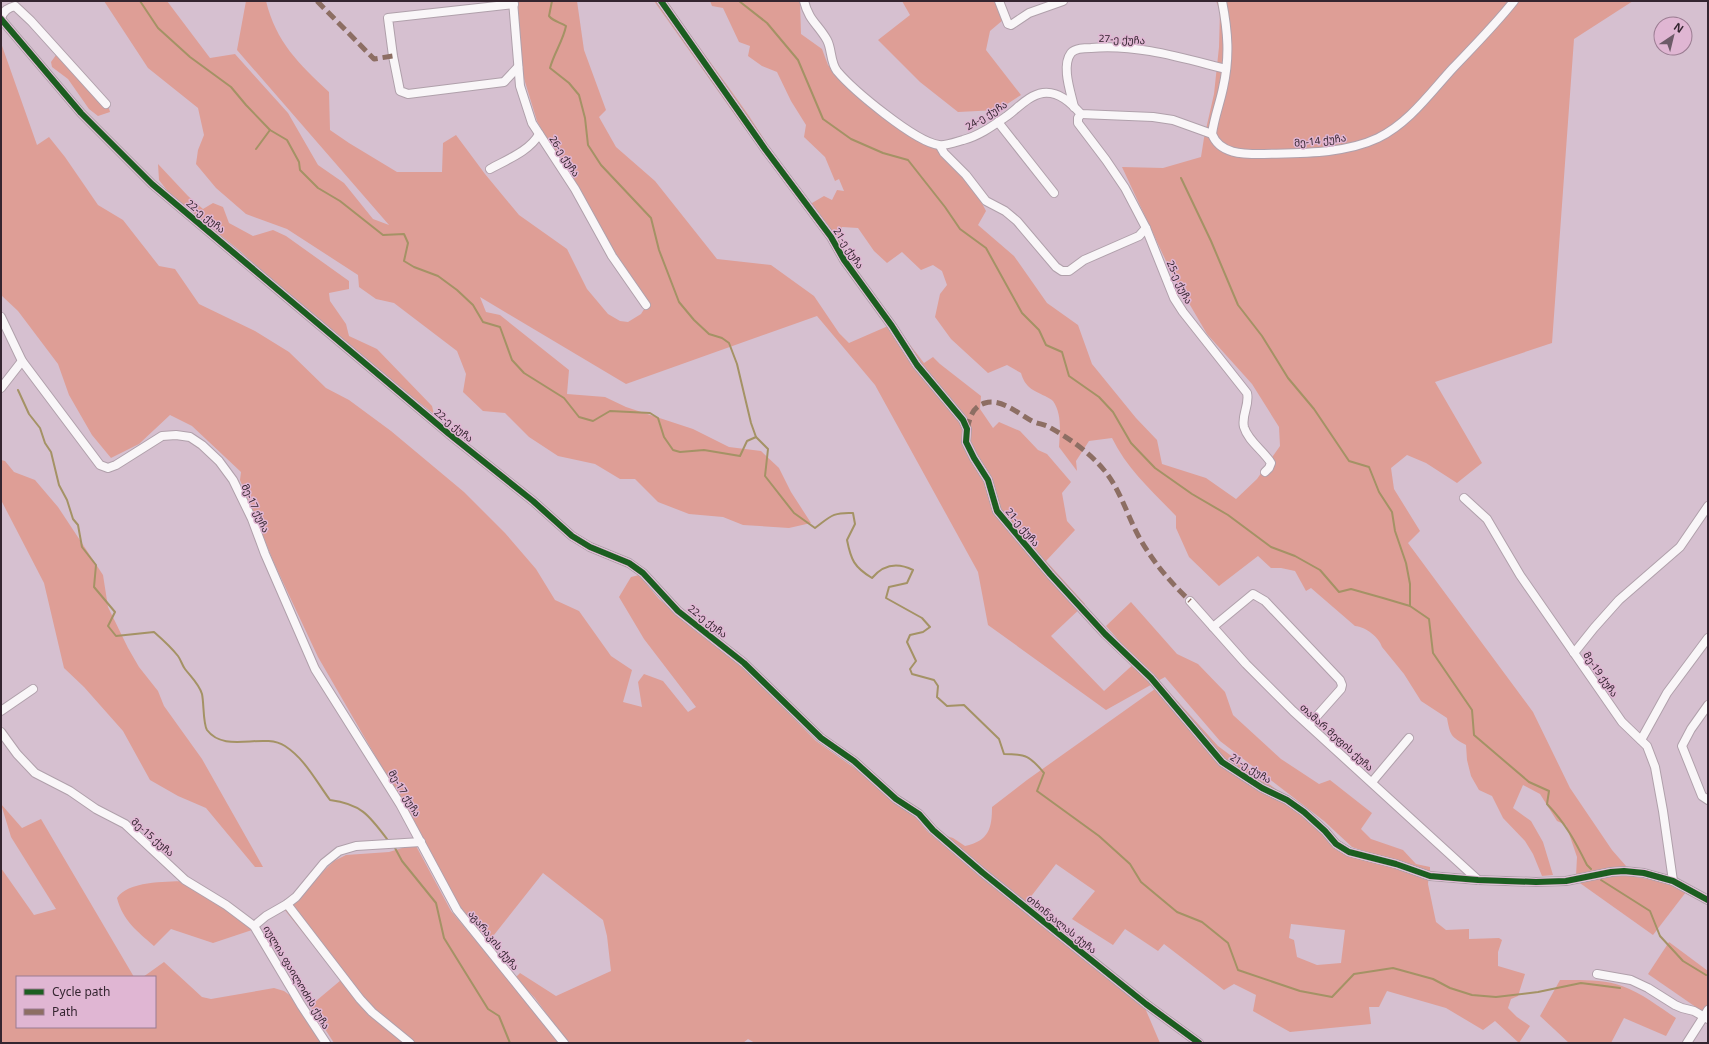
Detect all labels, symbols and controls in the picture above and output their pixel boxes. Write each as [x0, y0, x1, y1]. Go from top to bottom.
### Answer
north arrow [1653, 16, 1693, 56]
text: N [1671, 19, 1687, 36]
street label: 27-ე ქუჩა [1098, 31, 1146, 47]
street label: 24-ე ქუჩა [962, 97, 1010, 133]
street label: მე-14 ქუჩა [1293, 130, 1347, 150]
street label: 26-ე ქუჩა [546, 133, 584, 179]
street label: 22-ე ქუჩა [184, 196, 228, 236]
street label: 21-ე ქუჩა [830, 225, 868, 271]
street label: 25-ე ქუჩა [1164, 258, 1196, 306]
street label: 22-ე ქუჩა [432, 405, 476, 445]
street label: მე-17 ქუჩა [239, 481, 273, 535]
street label: 21-ე ქუჩა [1003, 505, 1043, 549]
street label: 22-ე ქუჩა [685, 601, 731, 641]
street label: მე-19 ქუჩა [1580, 649, 1622, 699]
street label: თამარ მეფის ქუჩა [1297, 700, 1377, 774]
street label: 21-ე ქუჩა [1228, 750, 1274, 786]
street label: მე-17 ქუჩა [386, 767, 424, 819]
street label: მე-15 ქუჩა [129, 815, 177, 859]
street label: თხინვალას ქუჩა [1024, 891, 1100, 957]
street label: აგარაკის ქუჩა [465, 907, 523, 973]
street label: იულია ფაილოძის ქუჩა [260, 923, 334, 1031]
legend [16, 976, 156, 1028]
text: Cycle path [52, 983, 110, 1000]
text: Path [52, 1003, 78, 1020]

